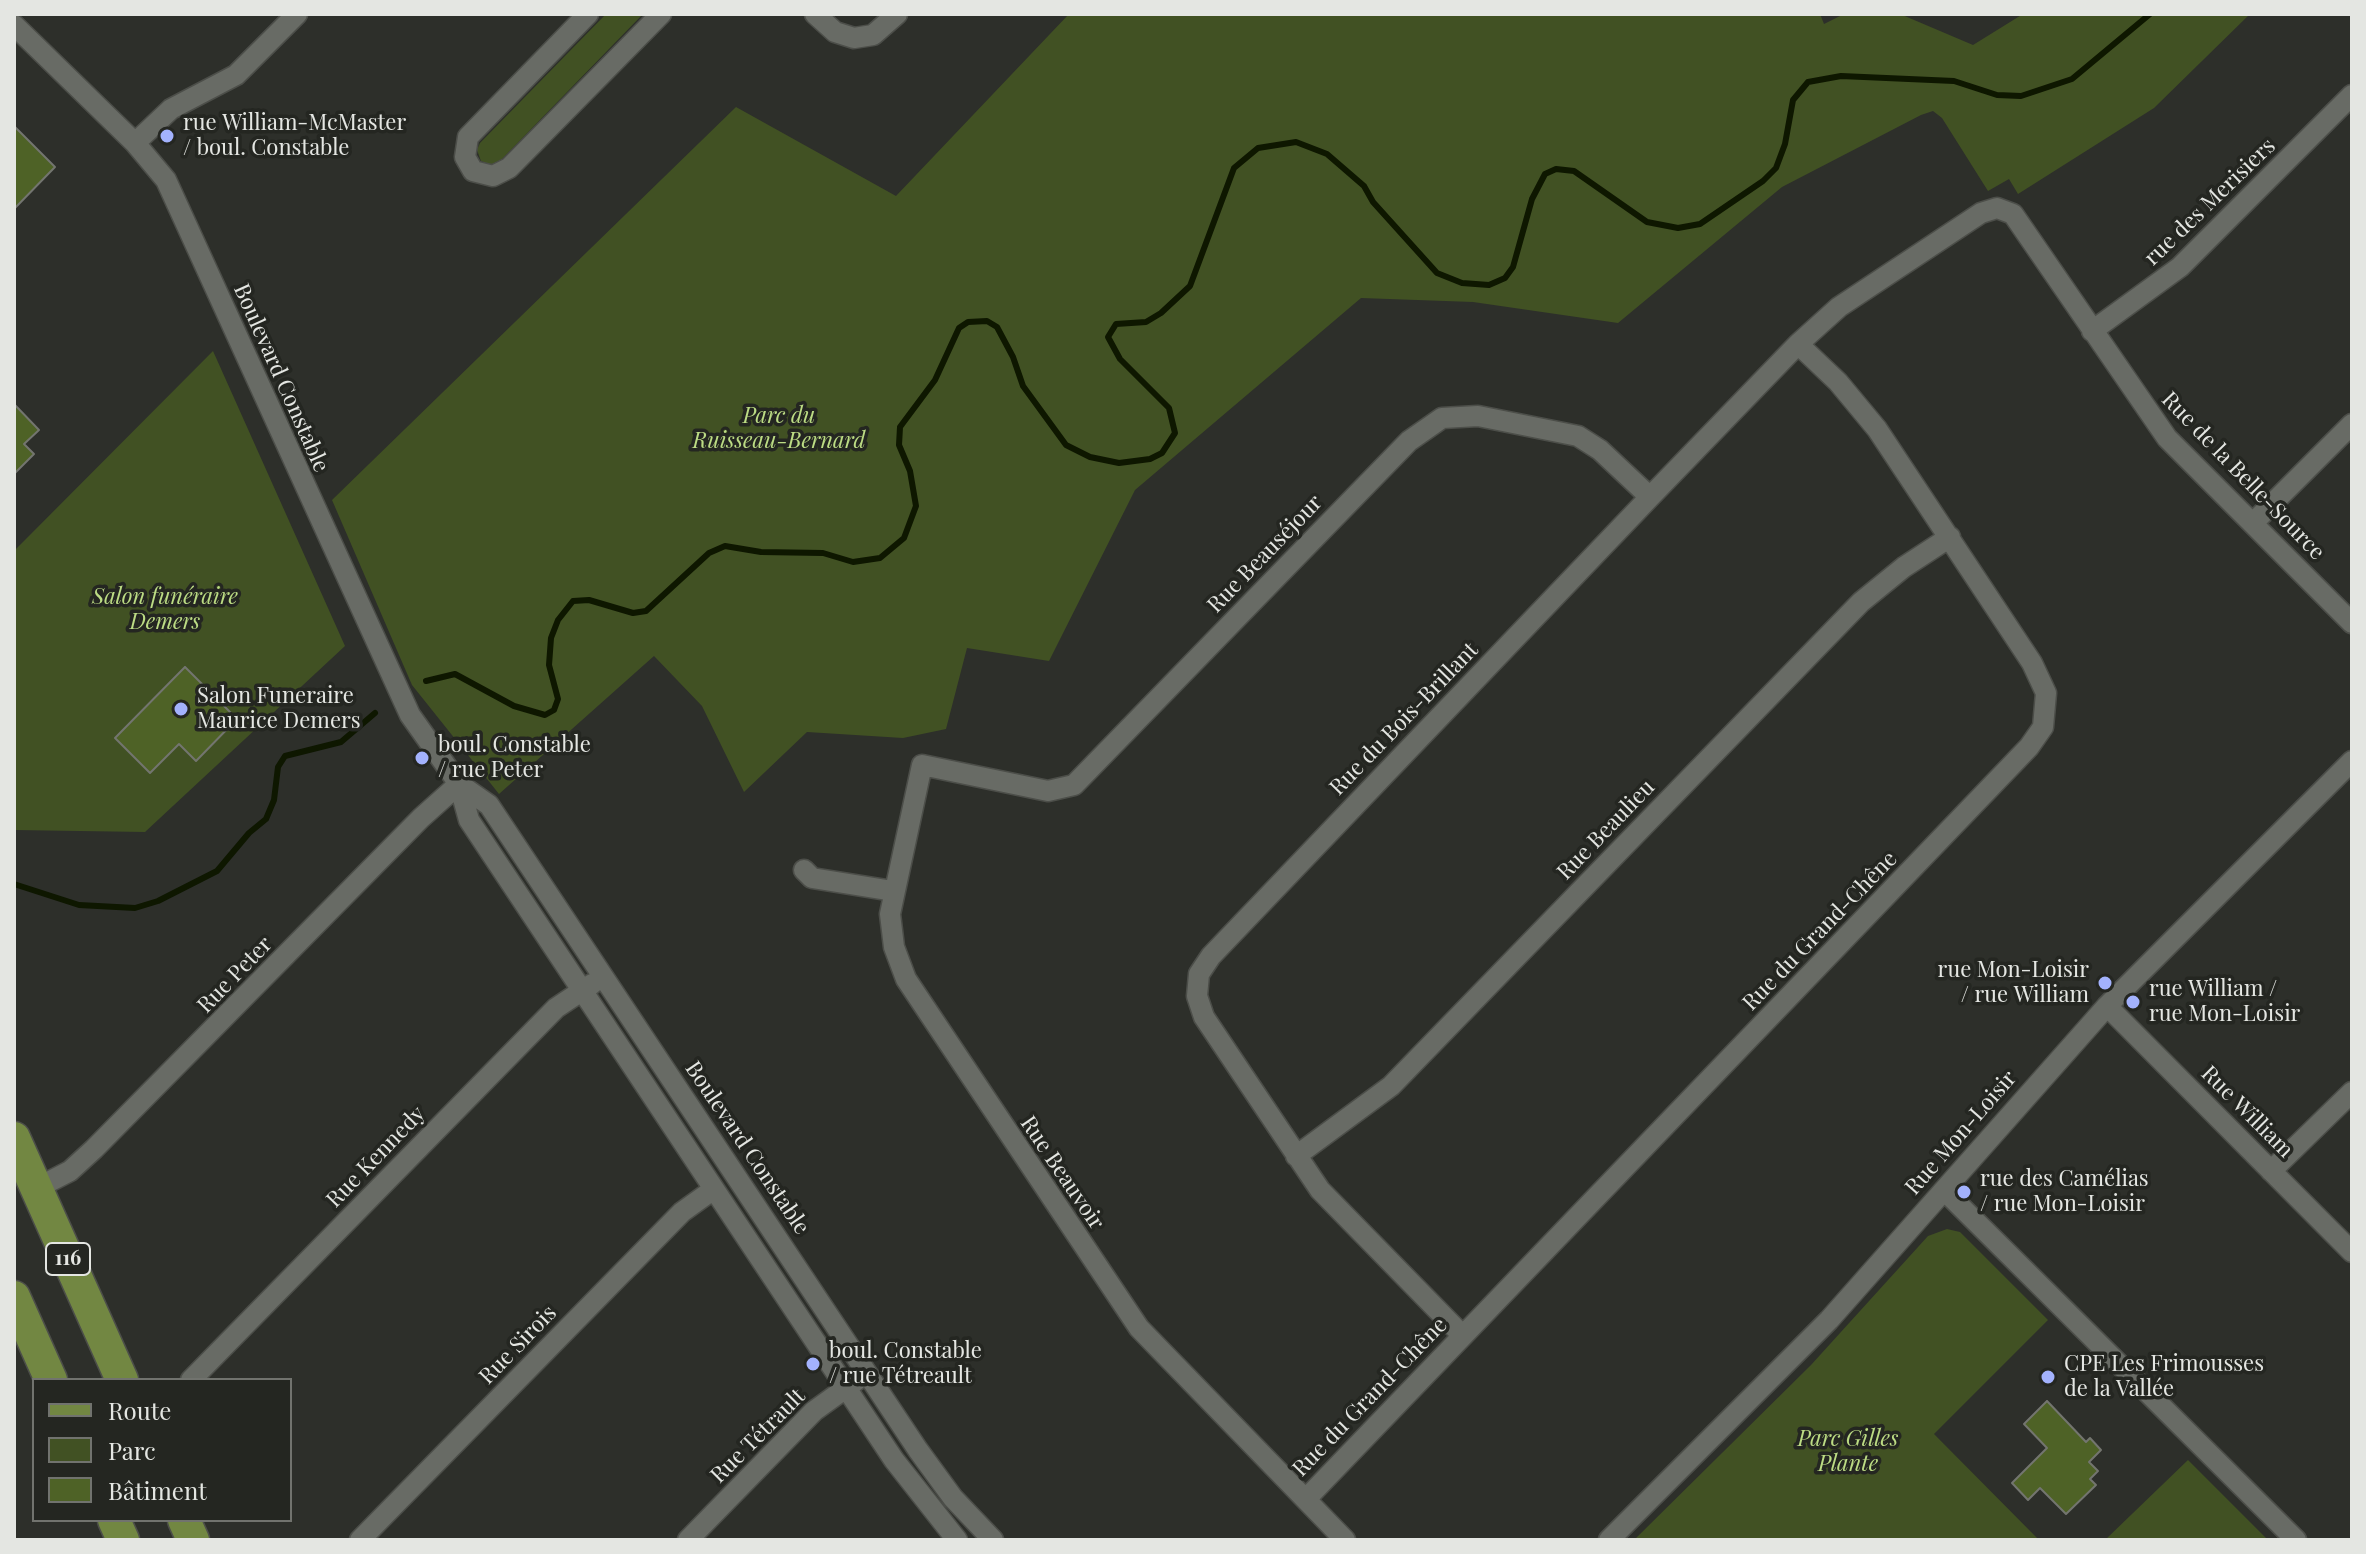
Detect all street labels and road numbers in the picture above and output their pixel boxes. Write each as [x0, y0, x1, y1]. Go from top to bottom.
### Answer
street label: rue des Merisiers [2139, 133, 2281, 271]
street label: Boulevard Constable [228, 280, 334, 476]
street label: Rue de la Belle-Source [2156, 387, 2330, 565]
street label: Rue Beauséjour [1202, 490, 1328, 618]
street label: Rue du Bois-Brillant [1324, 637, 1484, 801]
street label: Rue Beaulieu [1552, 774, 1660, 886]
street label: Rue du Grand-Chêne [1737, 846, 1903, 1016]
street label: Rue Peter [192, 931, 278, 1019]
street label: Boulevard Constable [679, 1056, 815, 1240]
street label: Rue William [2196, 1061, 2298, 1163]
street label: Rue Mon-Loisir [1900, 1066, 2022, 1200]
street label: Rue Kennedy [321, 1101, 431, 1213]
street label: Rue Beauvoir [1014, 1111, 1110, 1235]
road number: 116 [46, 1243, 90, 1275]
street label: Rue Sirois [474, 1300, 562, 1390]
street label: Rue du Grand-Chêne [1287, 1312, 1453, 1482]
street label: Rue Tétrault [705, 1383, 811, 1489]

